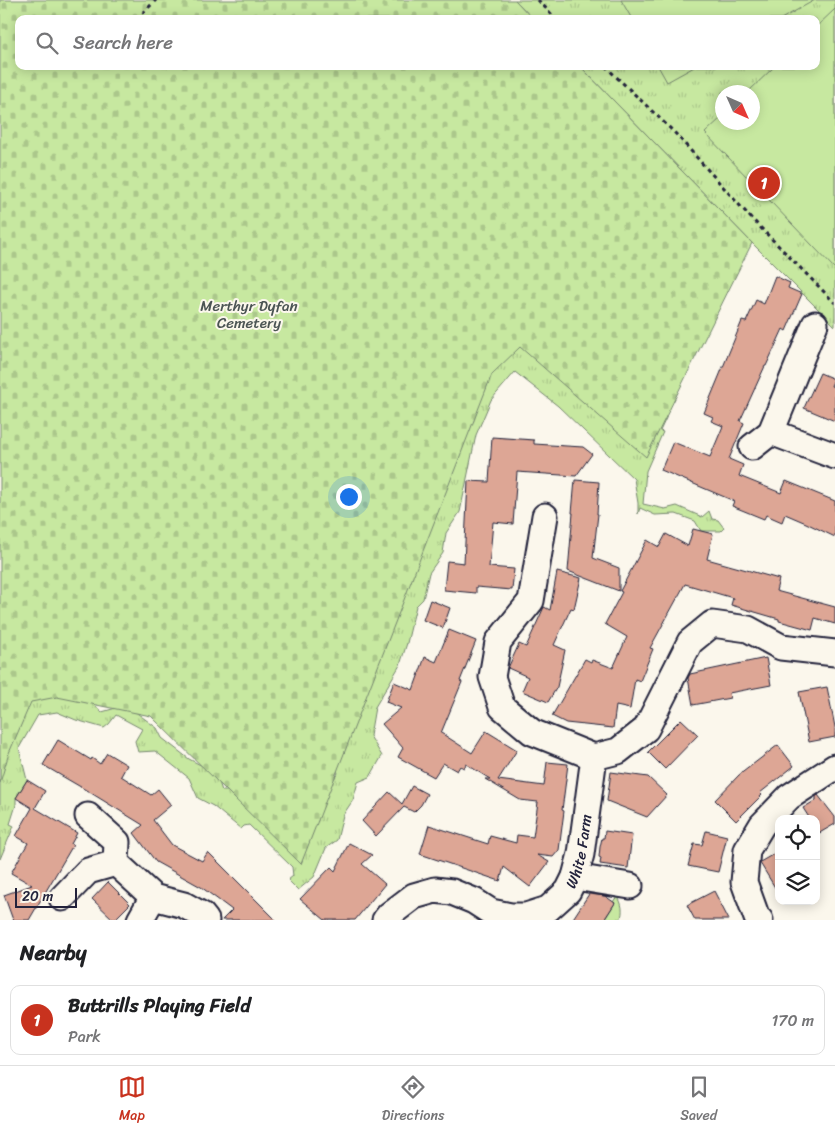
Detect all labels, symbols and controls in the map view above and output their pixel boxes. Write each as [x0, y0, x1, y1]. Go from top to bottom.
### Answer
search box [15, 15, 820, 70]
text: Search here [73, 26, 173, 59]
icon: search [33, 29, 61, 57]
north arrow [715, 85, 760, 130]
pin: 1 [748, 164, 780, 202]
park label: Merthyr Dyfan Cemetery [200, 293, 298, 336]
your location [336, 484, 362, 510]
street label: White Farm [558, 812, 599, 893]
map controls [775, 815, 820, 905]
button: locate [775, 815, 820, 860]
button: layers [775, 860, 820, 905]
text: 20 m [22, 884, 53, 909]
scale bar [15, 885, 78, 908]
text: Nearby [20, 934, 86, 972]
text: Buttrills Playing Field [68, 989, 250, 1022]
text: 1 [34, 1006, 40, 1035]
text: 170 m [771, 1006, 814, 1035]
text: Park [68, 1022, 101, 1051]
tab: Map [118, 1073, 146, 1128]
tab: Directions [382, 1073, 444, 1128]
tab: Saved [680, 1073, 717, 1128]

